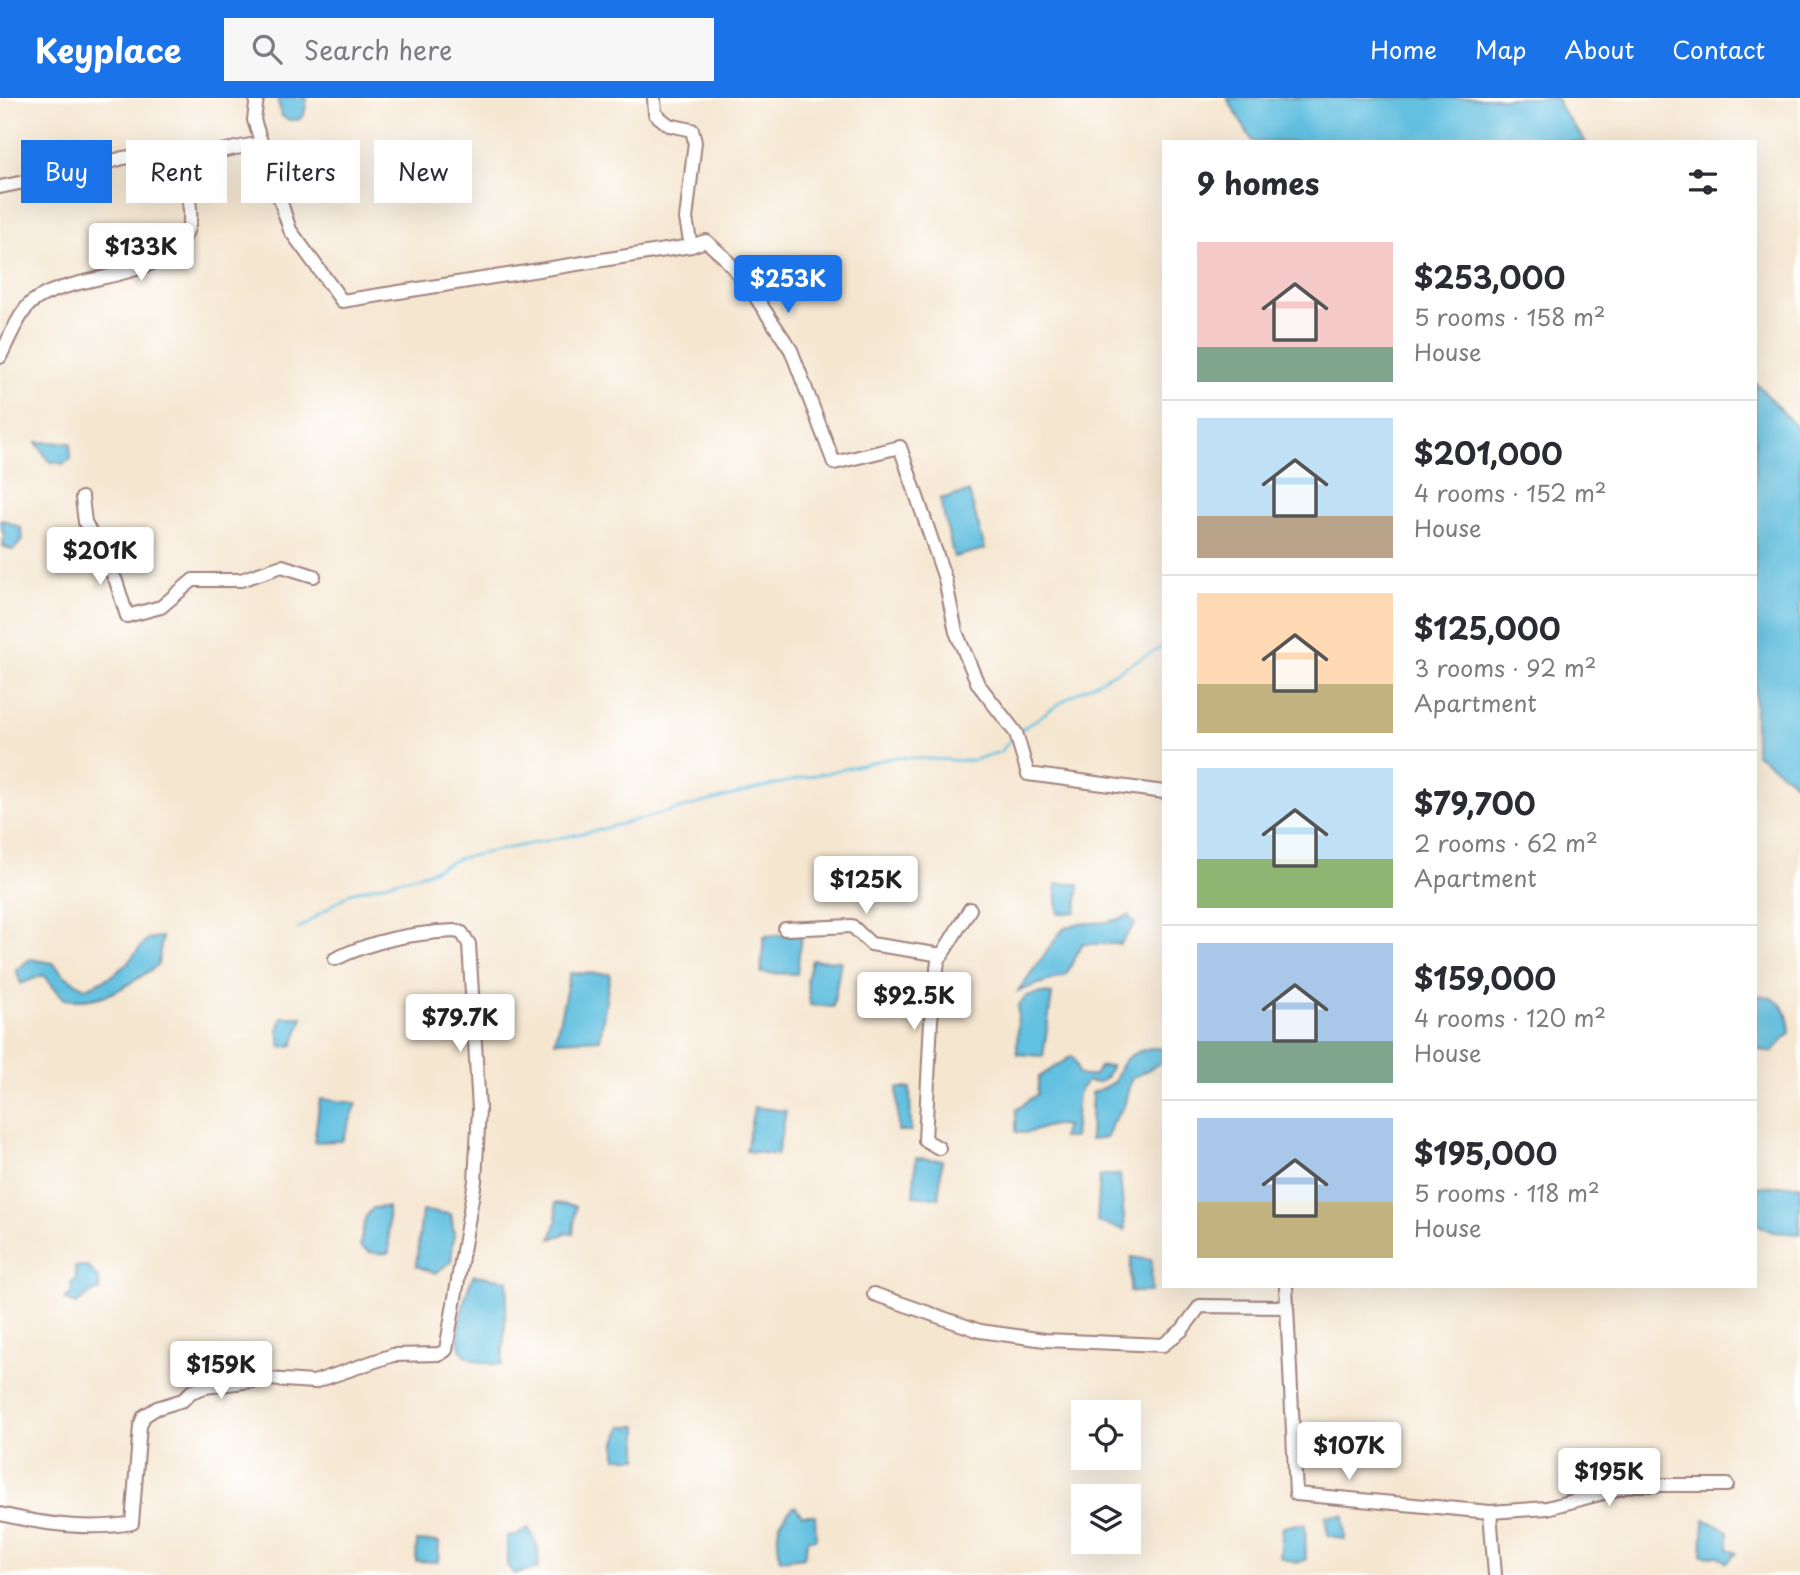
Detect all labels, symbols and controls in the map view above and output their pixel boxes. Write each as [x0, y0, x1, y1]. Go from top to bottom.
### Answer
search box [224, 18, 714, 81]
text: Keyplace [35, 24, 182, 74]
icon: search [248, 30, 286, 68]
text: Search here [304, 30, 452, 69]
text: Home [1370, 31, 1437, 67]
text: Map [1475, 31, 1526, 67]
text: About [1564, 31, 1634, 67]
text: Contact [1672, 31, 1765, 67]
chip: Buy [21, 140, 112, 203]
chip: Rent [126, 140, 227, 203]
chip: Filters [241, 140, 360, 203]
chip: New [374, 140, 472, 203]
text: 9 homes [1197, 160, 1319, 205]
icon: filters [1684, 163, 1722, 201]
pin: $133K [92, 223, 190, 283]
text: $133K [105, 228, 177, 263]
text: $253,000 [1414, 254, 1565, 299]
pin: $253K [739, 256, 837, 315]
text: $253K [750, 260, 826, 295]
icon: home [1253, 270, 1337, 354]
text: 5 rooms · 158 m² [1414, 299, 1606, 334]
text: House [1414, 334, 1481, 369]
text: $201,000 [1414, 430, 1563, 475]
icon: home [1253, 446, 1337, 530]
text: 4 rooms · 152 m² [1414, 475, 1607, 510]
text: House [1414, 510, 1481, 545]
pin: $201K [51, 528, 149, 587]
text: $201K [63, 532, 137, 567]
text: $125,000 [1414, 605, 1560, 650]
icon: home [1253, 621, 1337, 705]
text: 3 rooms · 92 m² [1414, 650, 1597, 685]
text: Apartment [1414, 685, 1537, 720]
text: $79,700 [1414, 780, 1536, 825]
icon: home [1253, 796, 1337, 880]
text: 2 rooms · 62 m² [1414, 825, 1598, 860]
pin: $125K [817, 856, 915, 916]
text: Apartment [1414, 860, 1537, 895]
text: $125K [830, 861, 902, 896]
text: $159,000 [1414, 955, 1556, 1000]
icon: home [1253, 971, 1337, 1055]
pin: $92.5K [857, 972, 971, 1032]
text: $92.5K [873, 977, 955, 1012]
pin: $79.7K [403, 995, 517, 1054]
text: $79.7K [422, 999, 498, 1034]
text: 4 rooms · 120 m² [1414, 1000, 1606, 1035]
text: House [1414, 1035, 1481, 1070]
text: $195,000 [1414, 1130, 1557, 1175]
icon: home [1253, 1146, 1337, 1230]
text: 5 rooms · 118 m² [1414, 1175, 1600, 1210]
text: House [1414, 1210, 1481, 1245]
pin: $159K [172, 1342, 270, 1401]
text: $159K [186, 1346, 256, 1381]
map controls [1071, 1400, 1141, 1554]
button: locate [1071, 1400, 1141, 1470]
pin: $107K [1300, 1422, 1398, 1482]
text: $107K [1313, 1427, 1385, 1462]
pin: $195K [1560, 1448, 1658, 1508]
text: $195K [1574, 1453, 1644, 1488]
button: layers [1071, 1484, 1141, 1554]

